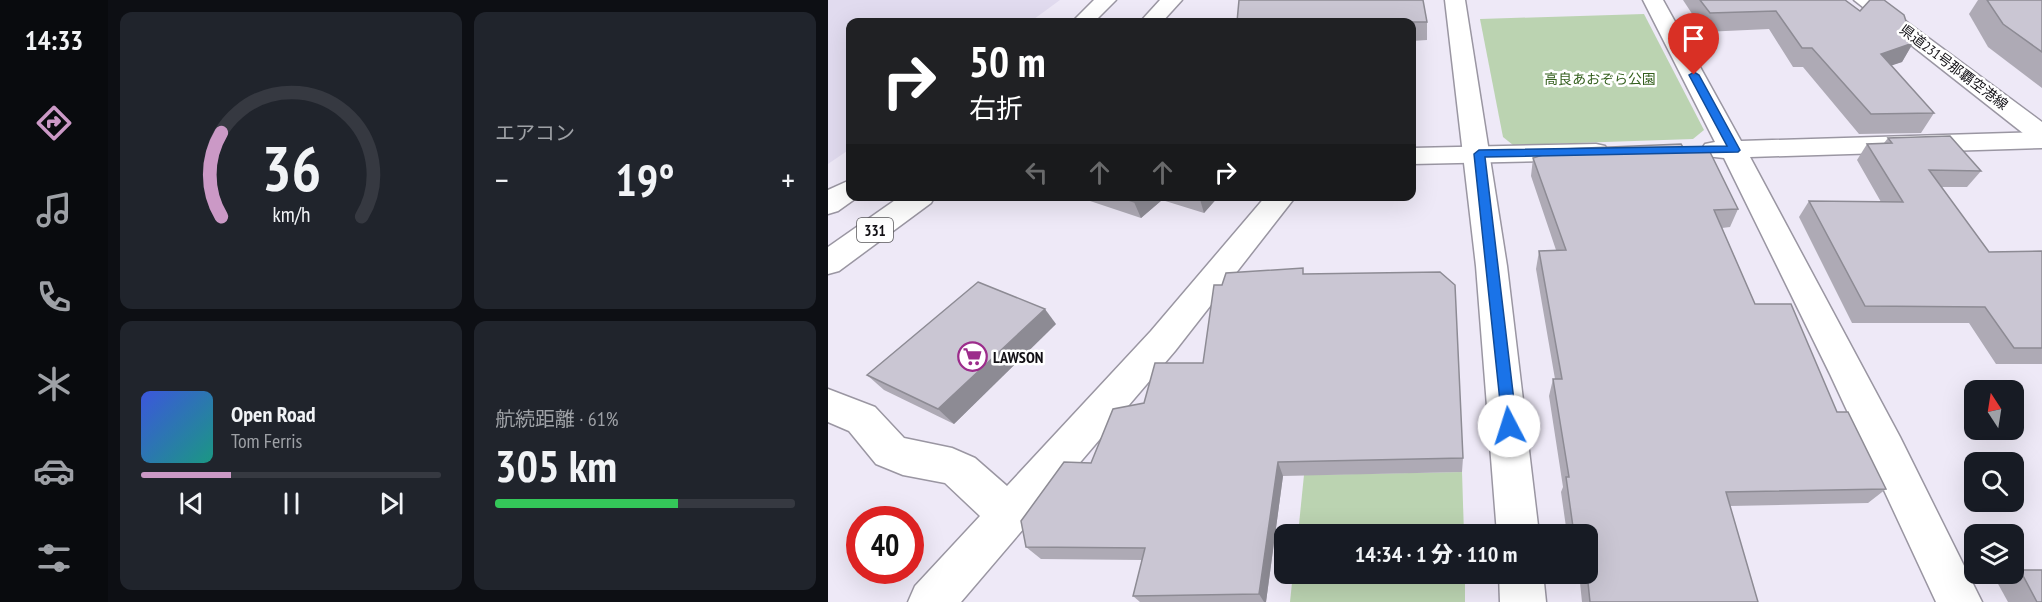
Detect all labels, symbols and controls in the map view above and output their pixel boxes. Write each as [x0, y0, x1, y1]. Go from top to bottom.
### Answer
pin [1668, 13, 1719, 75]
street label: 県道231号那覇空港線 [1896, 20, 2012, 114]
icon: arrive [1677, 22, 1710, 55]
text: 14:33 [25, 23, 83, 57]
text: 50 m [969, 34, 1046, 89]
icon: right [870, 42, 948, 120]
park label: 高良あおぞら公園 [1544, 70, 1656, 88]
text: 右折 [969, 91, 1023, 125]
icon: directions [33, 102, 75, 144]
text: エアコン [495, 120, 575, 146]
text: 36 [261, 127, 321, 208]
text: 19° [615, 150, 675, 208]
icon: left [1020, 156, 1053, 189]
icon: ahead [1083, 156, 1116, 189]
icon: ahead [1146, 156, 1179, 189]
icon: right [1209, 156, 1242, 189]
text: − [495, 158, 509, 201]
text: + [781, 158, 795, 201]
icon: music [33, 189, 75, 231]
text: km/h [272, 201, 310, 229]
road number: 331 [857, 218, 893, 242]
icon: phone [33, 276, 75, 318]
supermarket icon: LAWSON [956, 341, 988, 373]
place label: LAWSON [993, 347, 1043, 367]
icon: climate [33, 363, 75, 405]
north arrow [1964, 380, 2024, 440]
map controls [1964, 380, 2024, 584]
position arrow [1477, 394, 1541, 458]
text: Open Road [231, 400, 316, 428]
text: 航続距離 · 61% [495, 406, 618, 432]
text: Tom Ferris [231, 428, 302, 454]
text: 305 km [495, 436, 617, 494]
icon: car [33, 450, 75, 492]
button: search [1964, 452, 2024, 512]
icon: previous [175, 487, 208, 520]
icon: pause [275, 487, 308, 520]
icon: next [375, 487, 408, 520]
speed limit sign: 40 [846, 506, 924, 584]
button: layers [1964, 524, 2024, 584]
icon: filters [33, 537, 75, 579]
text: 14:34 · 1 分 · 110 m [1355, 540, 1517, 568]

